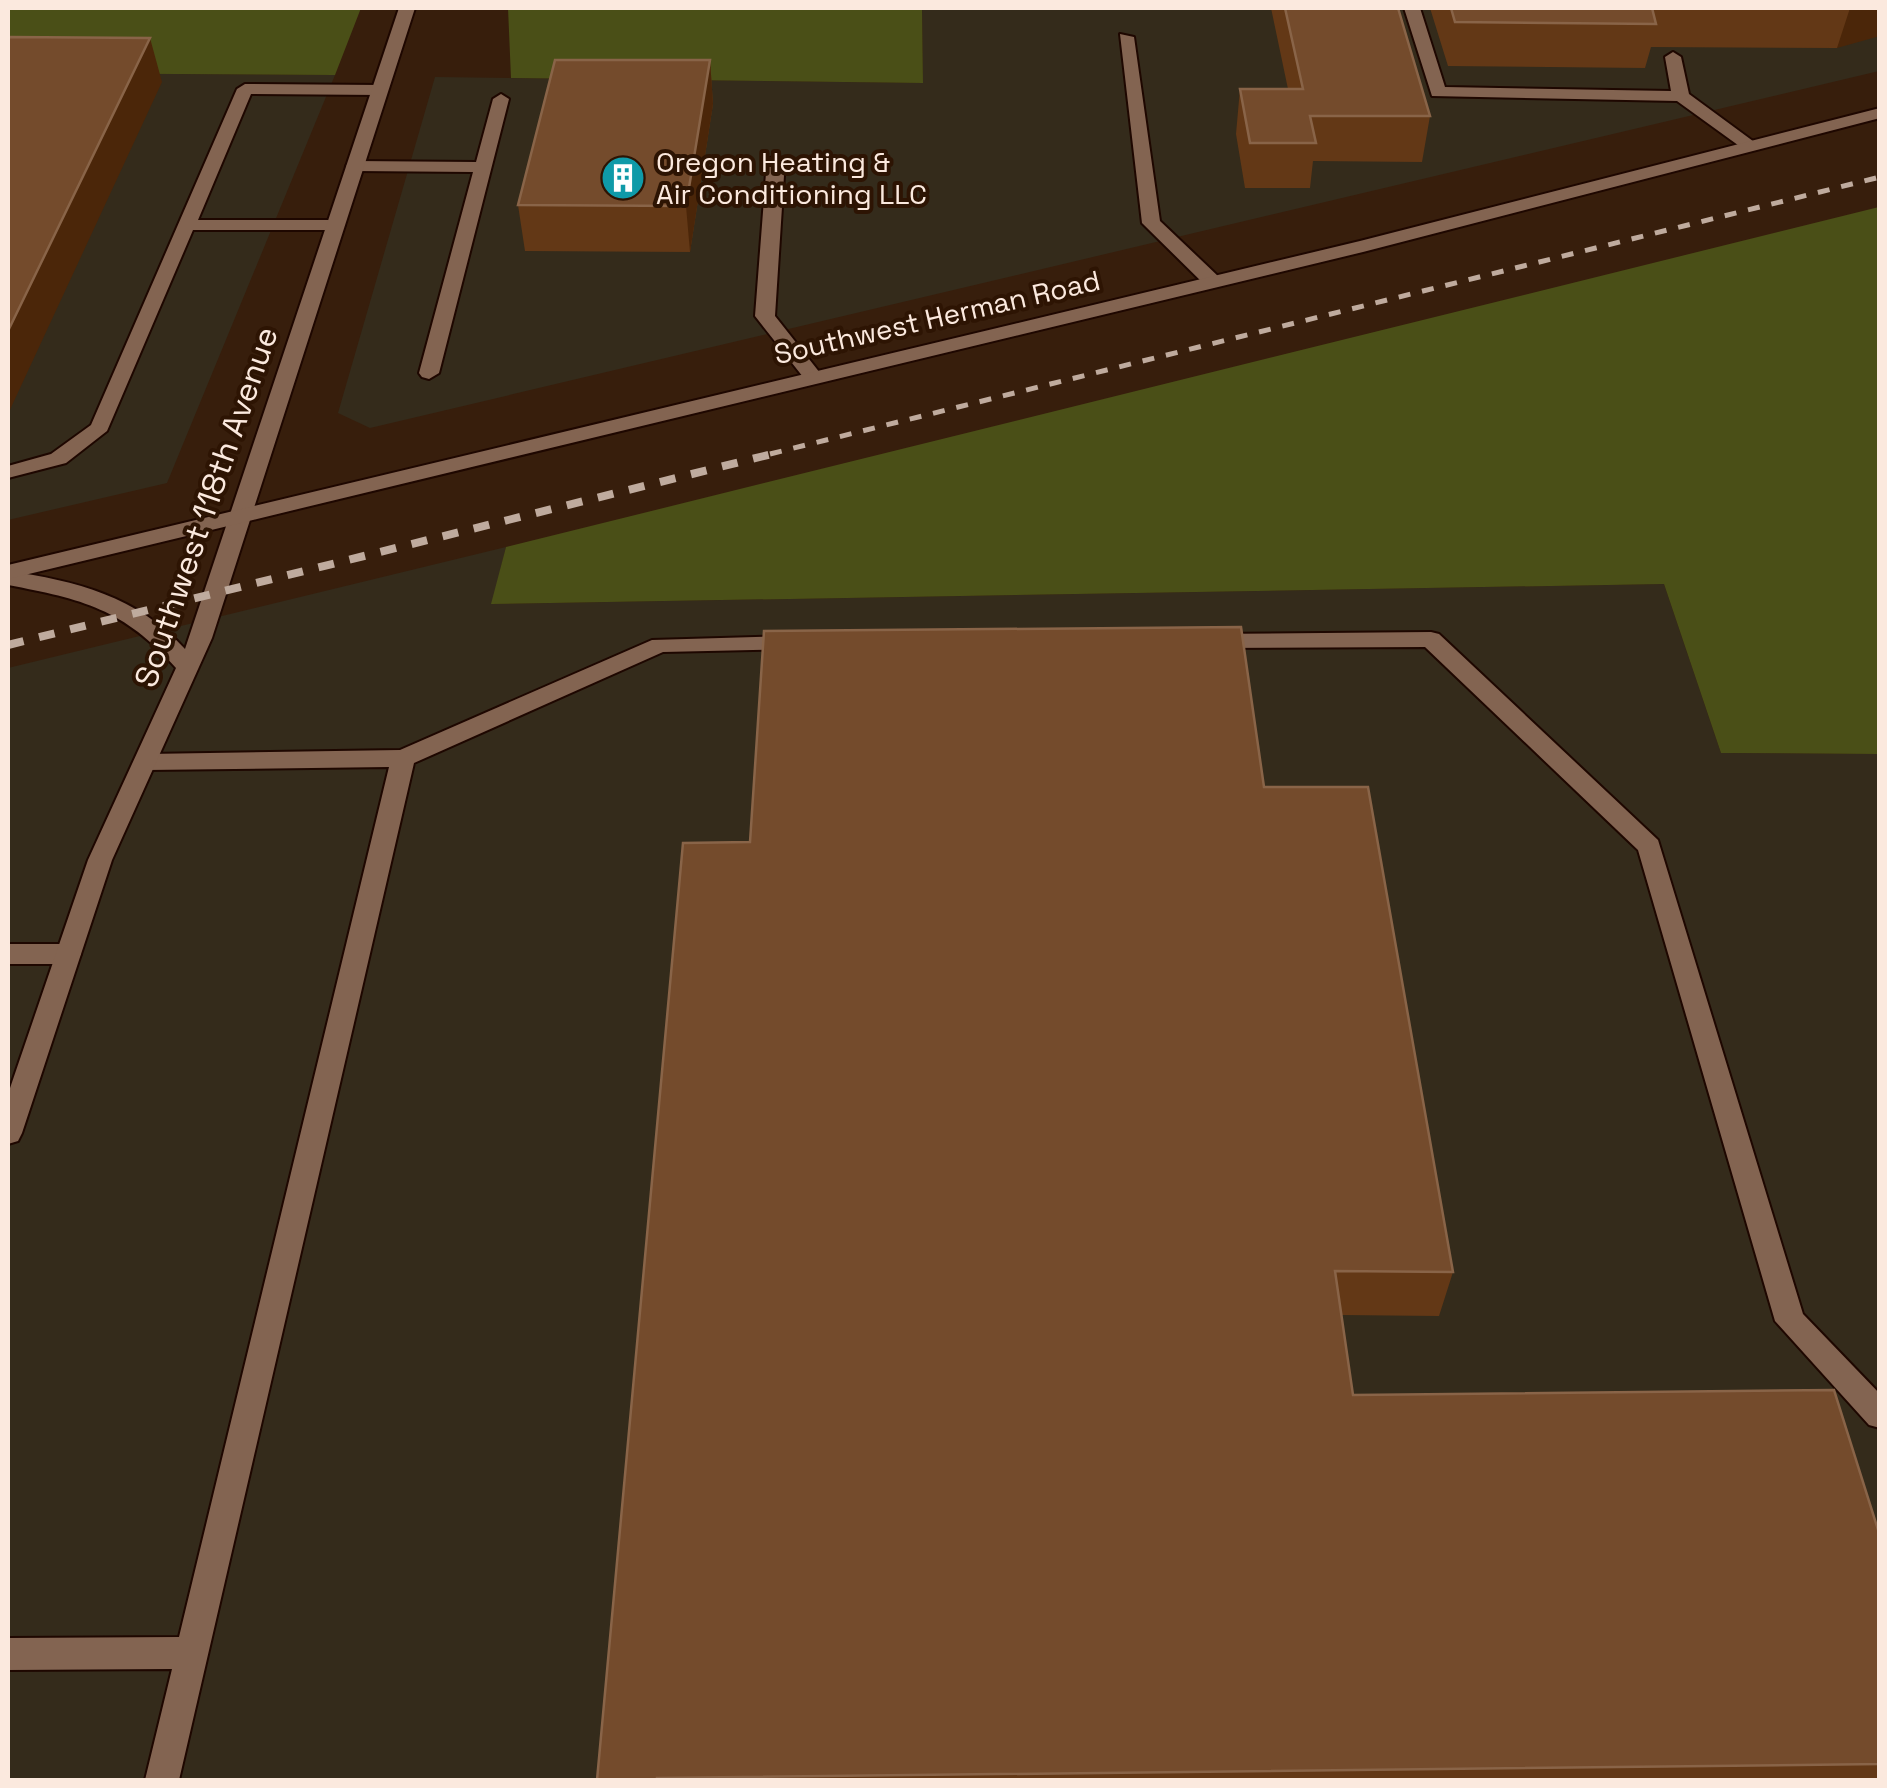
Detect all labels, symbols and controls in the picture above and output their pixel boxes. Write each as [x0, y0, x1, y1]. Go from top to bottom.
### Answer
place label: Oregon Heating & Air Conditioning LLC [656, 144, 927, 212]
building icon: Oregon Heating & Air Conditioning LLC [600, 155, 646, 201]
street label: Southwest Herman Road [770, 262, 1104, 372]
street label: Southwest 118th Avenue [125, 321, 287, 693]

